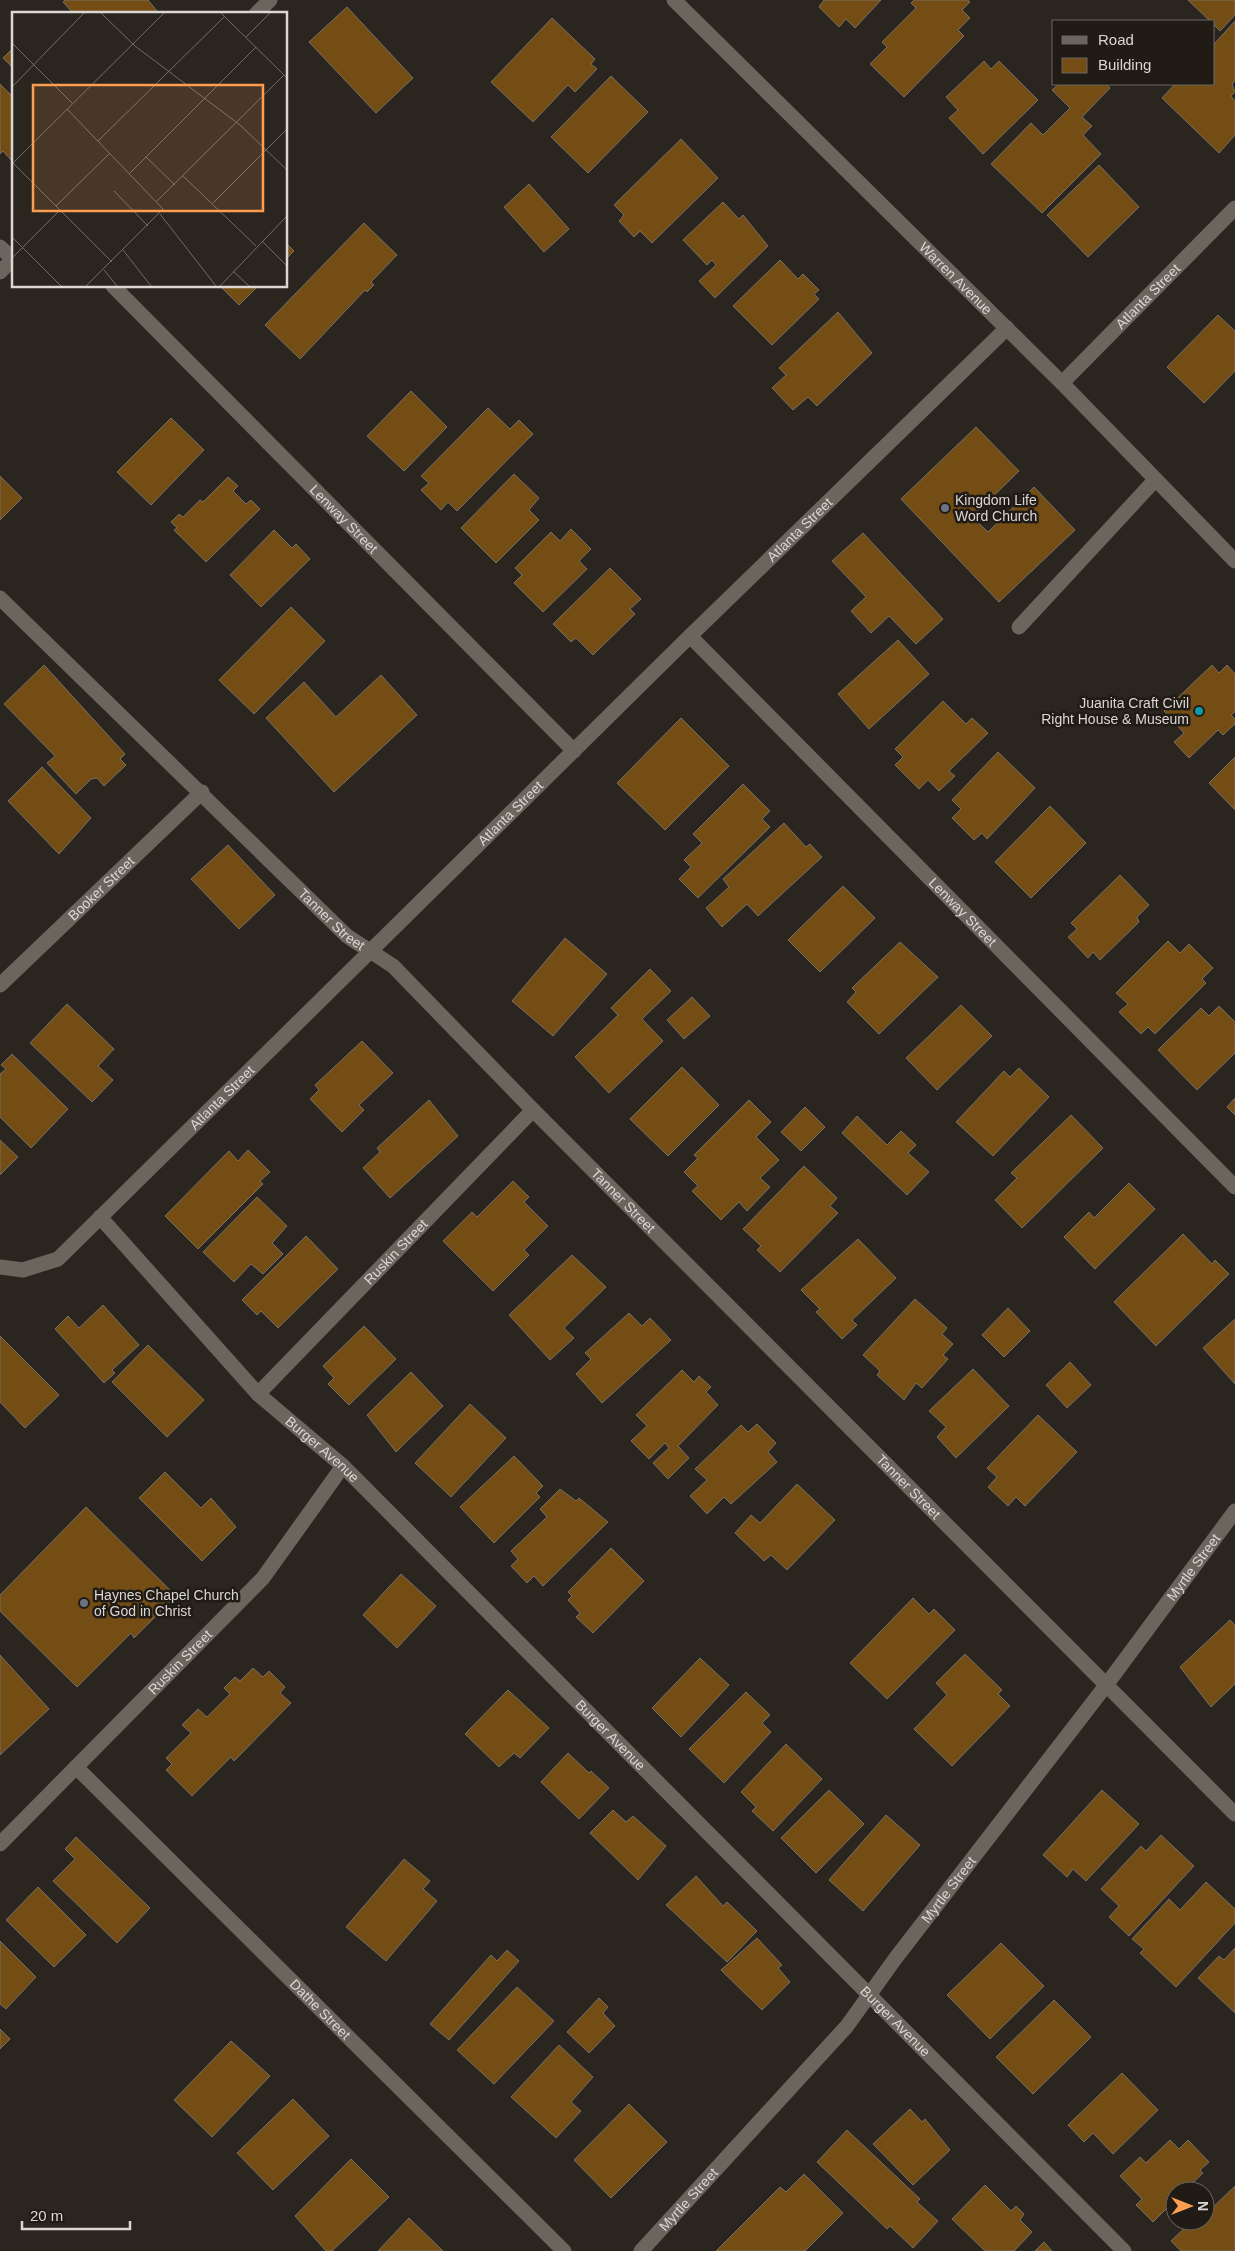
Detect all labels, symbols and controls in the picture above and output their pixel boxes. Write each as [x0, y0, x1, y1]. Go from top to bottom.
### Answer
inset map [12, 12, 288, 288]
legend [1052, 20, 1215, 85]
text: Road [1098, 31, 1134, 48]
text: Building [1098, 56, 1151, 73]
street label: Warren Avenue [916, 239, 996, 318]
street label: Atlanta Street [1112, 260, 1183, 332]
street label: Lenway Street [307, 481, 381, 556]
place label: Kingdom Life Word Church [955, 492, 1037, 524]
street label: Atlanta Street [763, 494, 836, 565]
marker: Kingdom Life Word Church [939, 502, 951, 514]
place label: Juanita Craft Civil Right House & Museum [1041, 695, 1189, 727]
marker: Juanita Craft Civil Right House & Museum [1193, 705, 1205, 717]
street label: Atlanta Street [474, 778, 546, 849]
street label: Booker Street [65, 853, 138, 924]
street label: Lenway Street [926, 874, 1000, 949]
street label: Tanner Street [295, 885, 368, 954]
street label: Atlanta Street [186, 1062, 258, 1133]
street label: Tanner Street [588, 1165, 659, 1236]
street label: Ruskin Street [361, 1216, 431, 1288]
street label: Burger Avenue [282, 1413, 363, 1486]
street label: Tanner Street [873, 1451, 944, 1522]
street label: Myrtle Street [1163, 1530, 1224, 1604]
place label: Haynes Chapel Church of God in Christ [94, 1587, 239, 1619]
marker: Haynes Chapel Church of God in Christ [78, 1597, 90, 1609]
street label: Ruskin Street [145, 1626, 215, 1697]
street label: Burger Avenue [572, 1696, 649, 1773]
street label: Myrtle Street [918, 1853, 979, 1926]
street label: Dathe Street [287, 1976, 354, 2043]
street label: Burger Avenue [857, 1983, 934, 2060]
street label: Myrtle Street [656, 2165, 721, 2234]
north arrow [1165, 2181, 1215, 2231]
scale bar [22, 2198, 130, 2230]
text: N [1195, 2201, 1211, 2211]
text: 20 m [30, 2207, 63, 2224]

